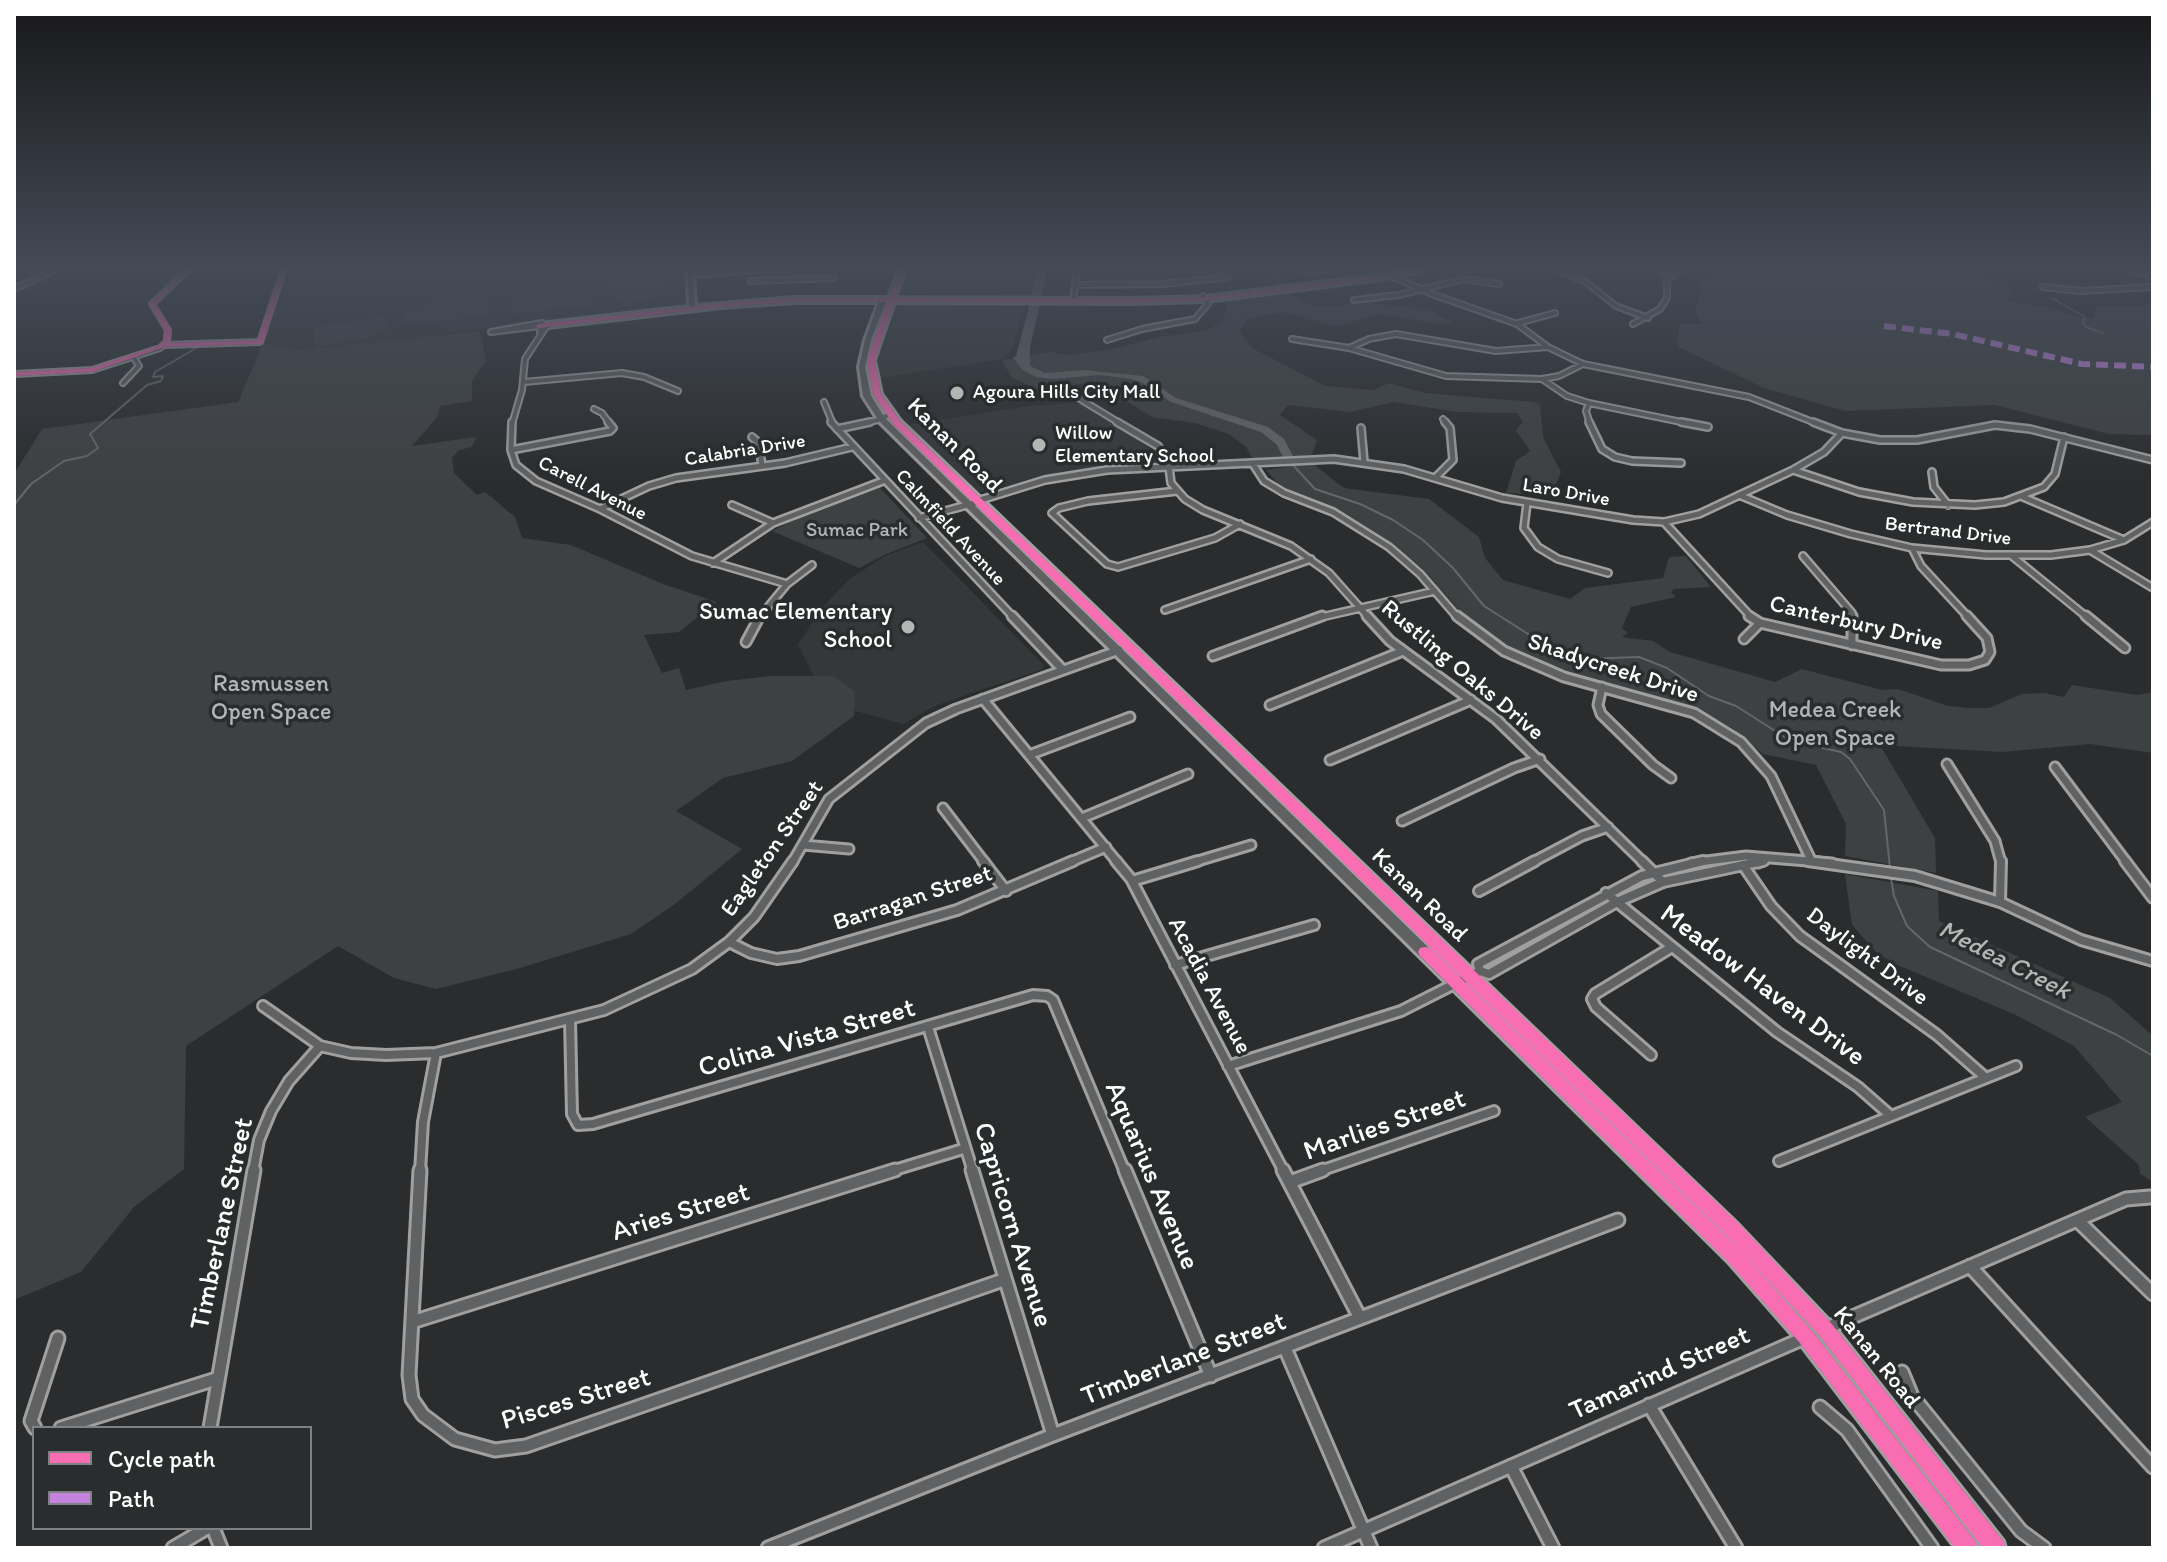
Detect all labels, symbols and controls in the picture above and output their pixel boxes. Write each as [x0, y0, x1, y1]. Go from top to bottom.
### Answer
place label: Agoura Hills City Mall [973, 381, 1160, 405]
marker: Agoura Hills City Mall [948, 384, 966, 402]
street label: Kanan Road [900, 392, 1008, 500]
place label: Willow Elementary School [1055, 422, 1214, 469]
street label: Calabria Drive [683, 430, 807, 472]
marker: Willow Elementary School [1030, 436, 1048, 454]
street label: Carell Avenue [534, 451, 650, 527]
street label: Calmfield Avenue [890, 465, 1010, 591]
street label: Laro Drive [1520, 474, 1612, 512]
street label: Bertrand Drive [1883, 512, 2013, 552]
park label: Sumac Park [806, 519, 908, 543]
street label: Canterbury Drive [1766, 590, 1946, 658]
street label: Rustling Oaks Drive [1375, 594, 1549, 748]
place label: Sumac Elementary School [699, 599, 892, 655]
marker: Sumac Elementary School [899, 618, 917, 636]
street label: Shadycreek Drive [1524, 628, 1702, 710]
park label: Rasmussen Open Space [211, 671, 331, 727]
park label: Medea Creek Open Space [1769, 697, 1901, 753]
street label: Eagleton Street [715, 775, 831, 923]
street label: Kanan Road [1365, 843, 1473, 949]
street label: Barragan Street [830, 860, 996, 938]
street label: Meadow Haven Drive [1653, 898, 1871, 1074]
street label: Daylight Drive [1800, 902, 1934, 1012]
street label: Acadia Avenue [1161, 913, 1257, 1059]
water label: Medea Creek [1933, 914, 2075, 1008]
street label: Colina Vista Street [695, 992, 919, 1086]
street label: Aquarius Avenue [1096, 1077, 1206, 1275]
street label: Marlies Street [1300, 1083, 1470, 1169]
street label: Timberlane Street [184, 1115, 262, 1333]
street label: Capricorn Avenue [965, 1119, 1059, 1331]
street label: Aries Street [608, 1176, 754, 1250]
street label: Kanan Road [1826, 1301, 1926, 1415]
street label: Timberlane Street [1077, 1306, 1291, 1414]
street label: Tamarind Street [1564, 1319, 1756, 1429]
street label: Pisces Street [497, 1361, 655, 1439]
legend [32, 1426, 312, 1530]
text: Cycle path [108, 1444, 215, 1473]
text: Path [108, 1484, 155, 1513]

